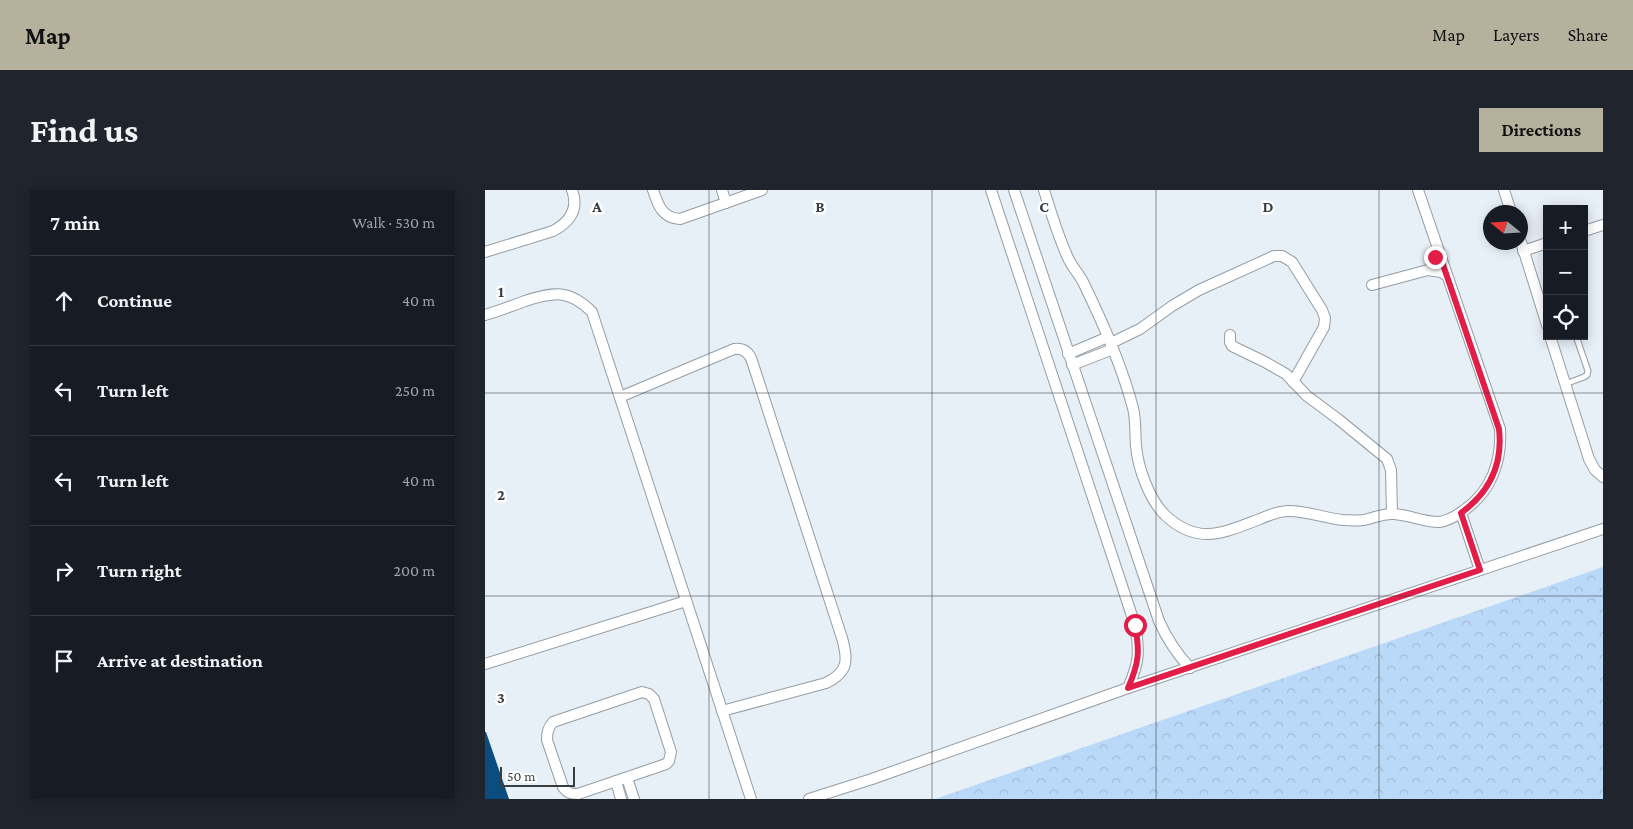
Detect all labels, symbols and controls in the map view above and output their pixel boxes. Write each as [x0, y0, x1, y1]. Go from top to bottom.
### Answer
text: Map [25, 22, 71, 49]
text: Map [1432, 25, 1465, 45]
text: Layers [1493, 25, 1540, 45]
text: Share [1568, 25, 1608, 45]
button: Directions [1479, 108, 1603, 152]
text: Find us [30, 111, 138, 150]
text: A [591, 198, 602, 215]
text: B [815, 198, 825, 215]
text: C [1039, 198, 1049, 215]
text: D [1262, 198, 1274, 215]
north arrow [1483, 205, 1528, 250]
map controls [1543, 205, 1588, 340]
button: + [1543, 205, 1588, 250]
text: 7 min [50, 211, 100, 235]
text: Walk · 530 m [352, 214, 435, 231]
route end [1424, 246, 1447, 269]
button: − [1543, 250, 1588, 295]
text: 1 [498, 283, 504, 300]
icon: ahead [50, 287, 78, 315]
text: Continue [97, 290, 172, 311]
text: 40 m [402, 292, 435, 309]
button: locate [1543, 295, 1588, 340]
icon: left [50, 377, 78, 405]
text: Turn left [97, 380, 169, 401]
text: 250 m [395, 382, 435, 399]
icon: left [50, 467, 78, 495]
text: Turn left [97, 470, 169, 491]
text: 40 m [402, 472, 435, 489]
text: 2 [497, 486, 505, 503]
icon: right [50, 557, 78, 585]
text: Turn right [97, 560, 182, 581]
text: 200 m [393, 562, 435, 579]
route start [1124, 614, 1147, 637]
icon: arrive [50, 647, 78, 675]
text: Arrive at destination [97, 650, 263, 671]
text: 3 [497, 689, 505, 706]
scale bar [500, 764, 575, 787]
text: 50 m [507, 768, 535, 784]

